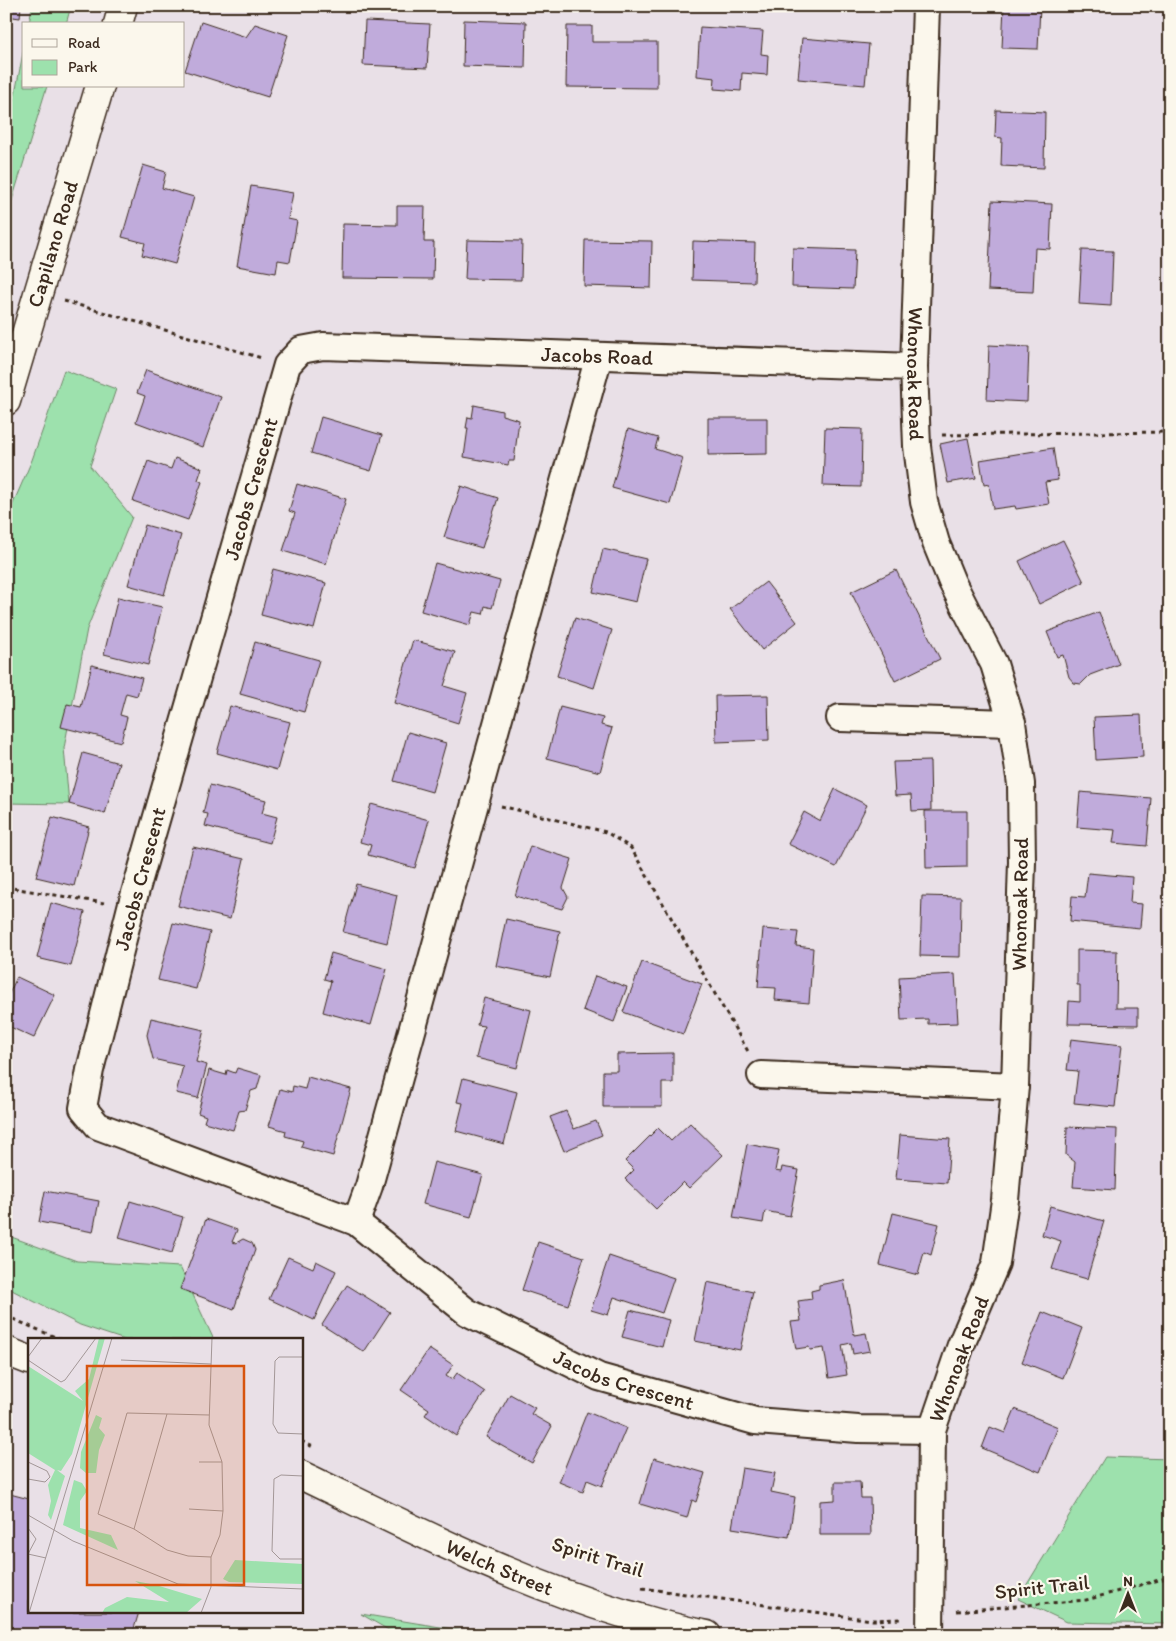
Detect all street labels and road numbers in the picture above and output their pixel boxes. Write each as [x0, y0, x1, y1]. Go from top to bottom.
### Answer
street label: Capilano Road [22, 177, 83, 310]
street label: Whonoak Road [902, 307, 930, 441]
street label: Jacobs Road [540, 341, 654, 370]
street label: Jacobs Crescent [218, 415, 283, 563]
street label: Jacobs Crescent [108, 804, 171, 953]
street label: Whonoak Road [1006, 837, 1033, 971]
street label: Whonoak Road [923, 1292, 994, 1426]
street label: Jacobs Crescent [549, 1344, 697, 1415]
street label: Spirit Trail [549, 1531, 647, 1582]
street label: Welch Street [442, 1533, 557, 1601]
street label: Spirit Trail [993, 1569, 1091, 1604]

